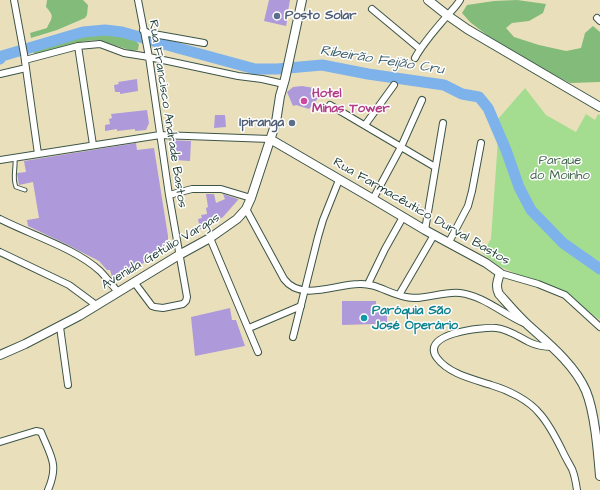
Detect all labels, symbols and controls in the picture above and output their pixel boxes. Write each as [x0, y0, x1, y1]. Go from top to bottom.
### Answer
place label: Posto Solar [285, 8, 356, 24]
marker: Posto Solar [272, 11, 282, 21]
street label: Rua Francisco Andrade Bastos [144, 19, 190, 209]
water label: Ribeirão Feijão Cru [319, 43, 445, 79]
place label: Hotel Minas Tower [312, 86, 390, 117]
marker: Hotel Minas Tower [299, 96, 309, 106]
place label: Ipiranga [239, 115, 284, 131]
marker: Ipiranga [287, 118, 297, 128]
park label: Parque do Moinho [530, 153, 590, 184]
street label: Rua Farmacêutico Durval Bastos [330, 155, 512, 269]
street label: Avenida Getúlio Vargas [99, 210, 223, 294]
place label: Paróquia São José Operário [372, 303, 458, 334]
marker: Paróquia São José Operário [359, 313, 369, 323]

